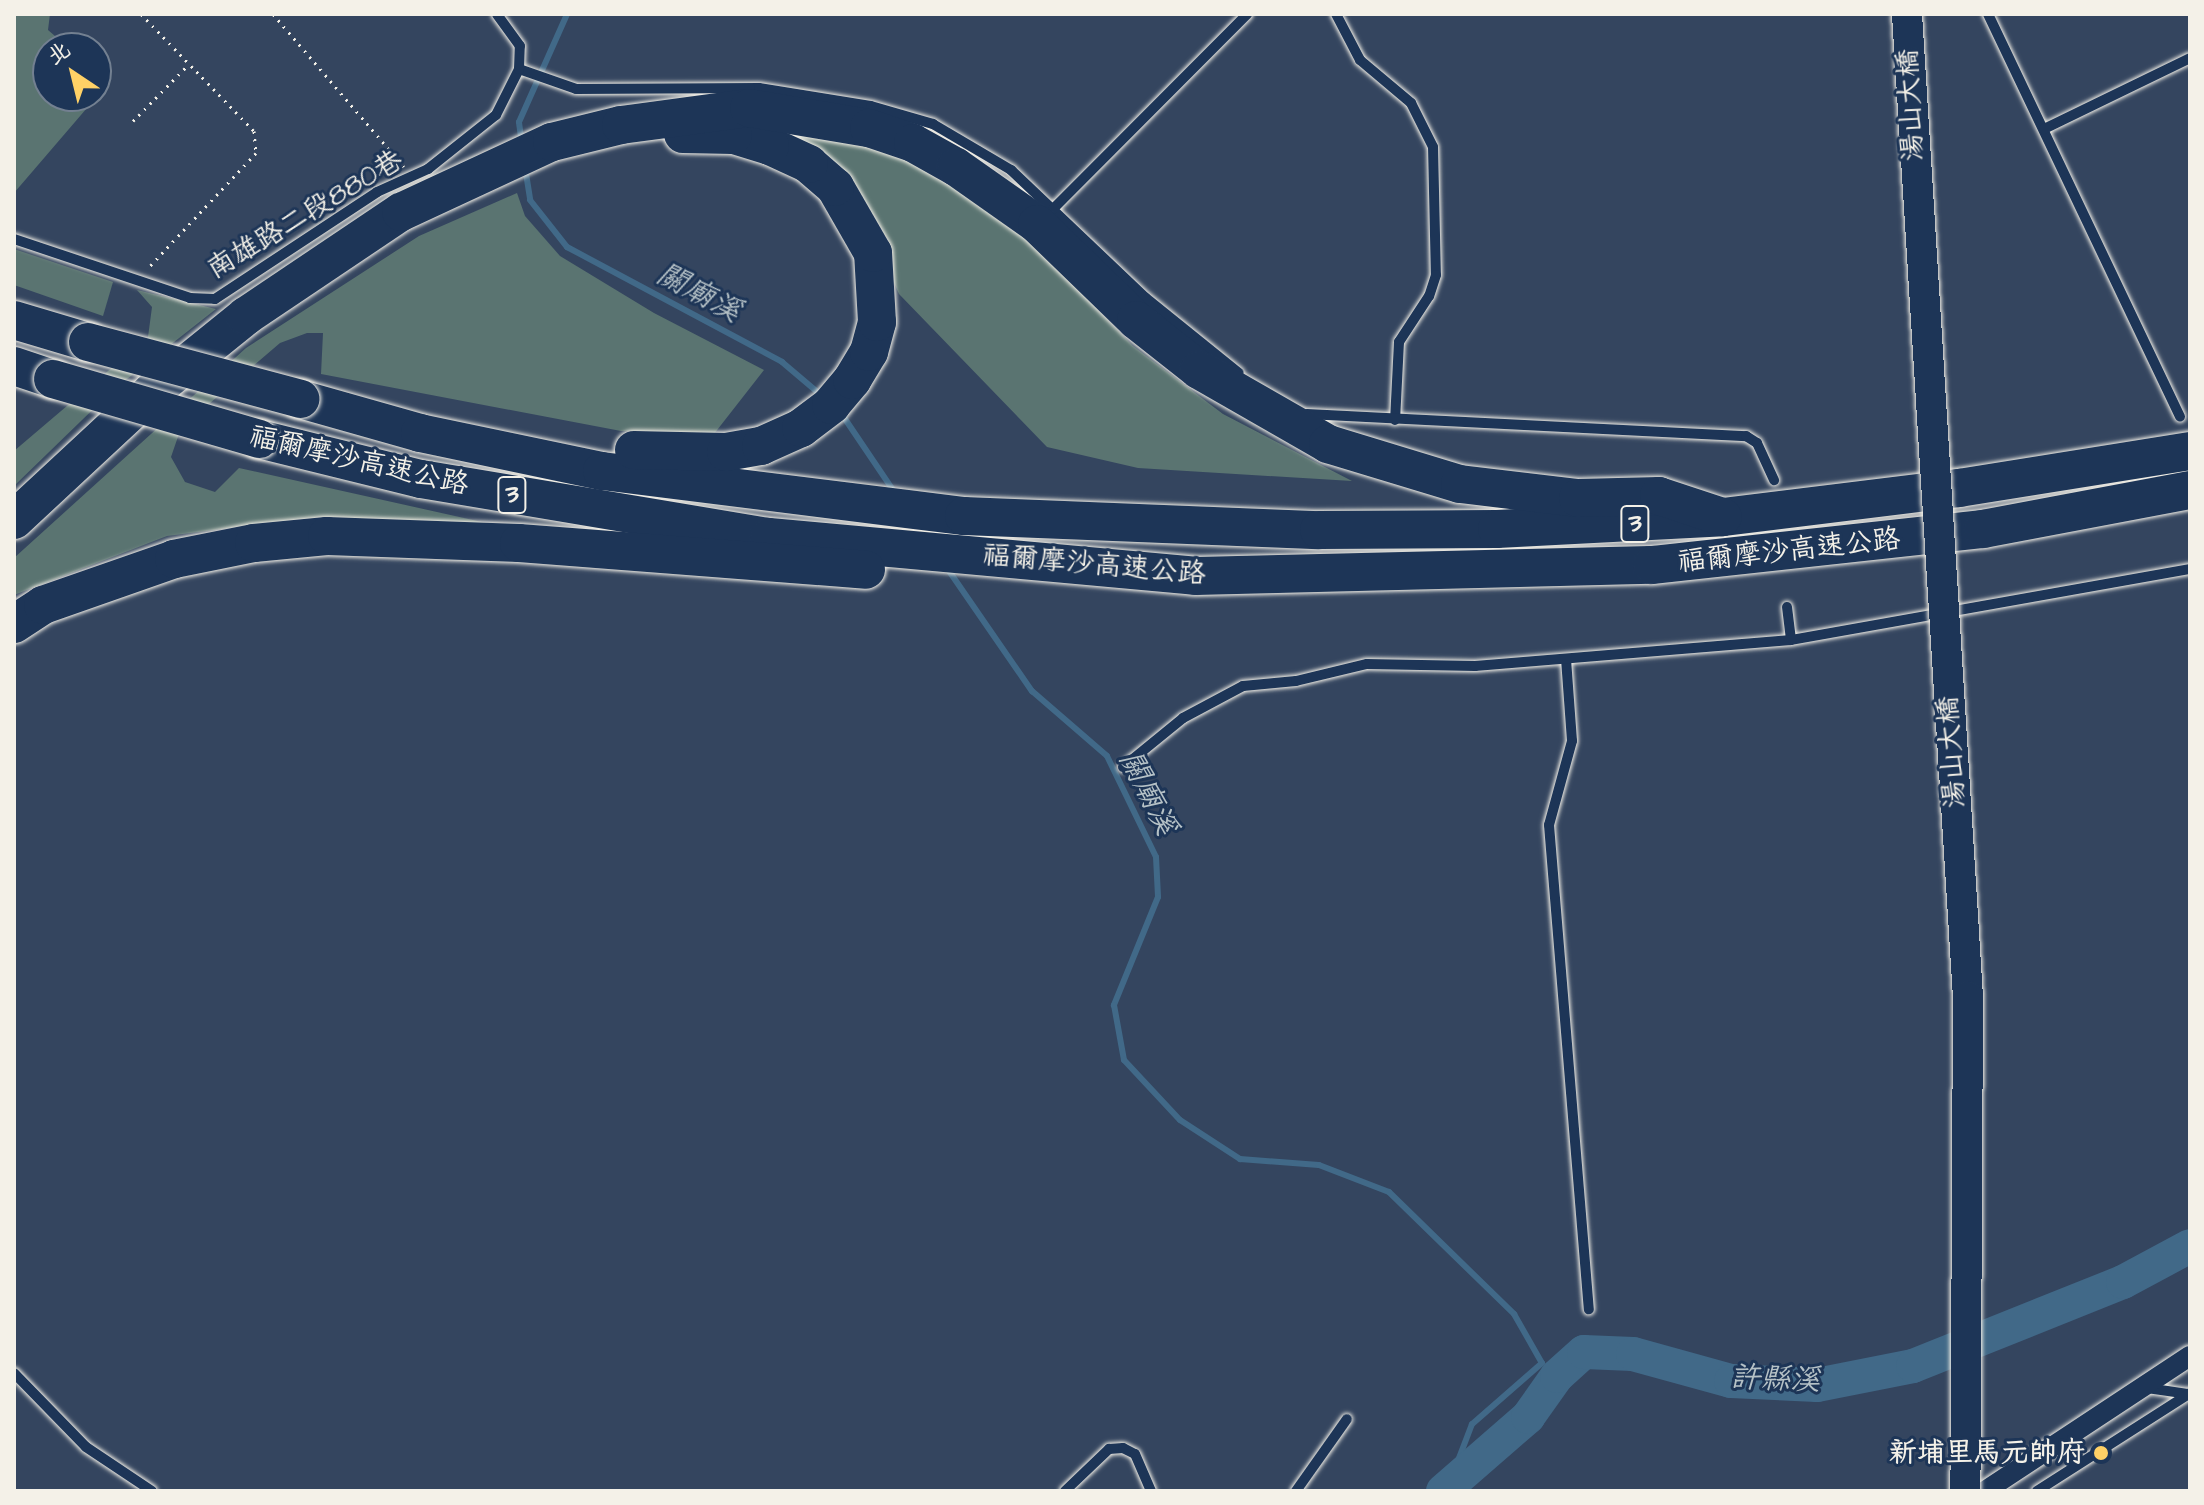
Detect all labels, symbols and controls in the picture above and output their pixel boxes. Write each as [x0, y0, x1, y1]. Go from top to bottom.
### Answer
north arrow [32, 32, 112, 112]
text: 北 [41, 35, 77, 73]
street label: 湯山大橋 [1891, 48, 1931, 162]
street label: 南雄路二段880巷 [201, 143, 409, 287]
water label: 關廟溪 [651, 256, 747, 330]
street label: 福爾摩沙高速公路 [246, 419, 472, 503]
road number: 3 [496, 473, 528, 517]
road number: 3 [1619, 502, 1651, 546]
street label: 福爾摩沙高速公路 [1676, 523, 1902, 579]
street label: 福爾摩沙高速公路 [981, 539, 1207, 591]
street label: 湯山大橋 [1931, 695, 1973, 809]
water label: 關廟溪 [1112, 745, 1184, 841]
water label: 許縣溪 [1729, 1359, 1821, 1399]
place label: 新埔里馬元帥府 [1889, 1436, 2085, 1470]
marker: 新埔里馬元帥府 [2092, 1444, 2110, 1462]

